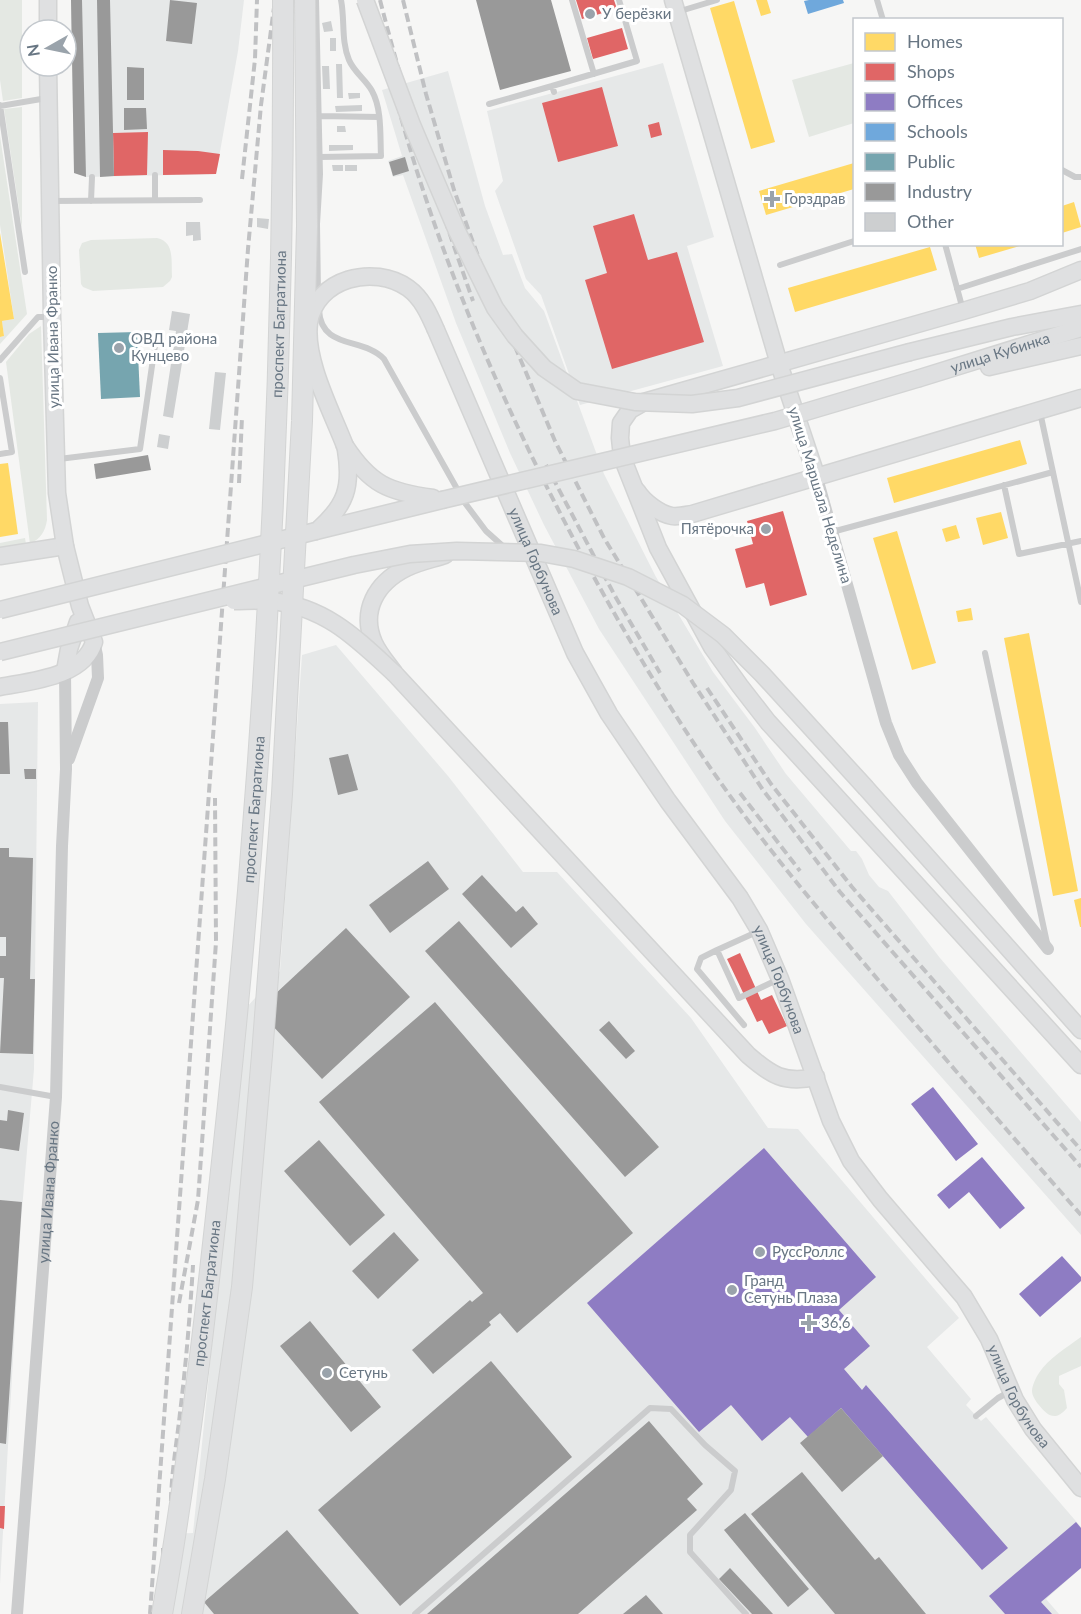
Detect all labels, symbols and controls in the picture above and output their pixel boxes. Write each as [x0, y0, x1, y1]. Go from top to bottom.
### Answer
place label: У берёзки [602, 4, 671, 22]
marker: У берёзки [583, 7, 597, 21]
north arrow [18, 18, 78, 78]
legend [853, 18, 1063, 246]
text: Homes [907, 30, 963, 52]
text: N [22, 43, 43, 58]
text: Shops [907, 60, 955, 82]
text: Offices [907, 90, 963, 112]
text: Schools [907, 120, 968, 142]
text: Public [907, 150, 955, 172]
text: Industry [907, 180, 973, 202]
place label: Горздрав [784, 189, 846, 207]
marker: Горздрав [765, 192, 779, 206]
text: Other [907, 210, 954, 232]
street label: проспект Багратиона [267, 250, 289, 398]
street label: улица Ивана Франко [42, 266, 62, 408]
street label: улица Кубинка [948, 328, 1052, 376]
place label: ОВД района Кунцево [131, 329, 217, 364]
marker: ОВД района Кунцево [112, 341, 126, 355]
street label: улица Маршала Неделина [785, 404, 856, 585]
street label: улица Горбунова [505, 505, 568, 618]
place label: Пятёрочка [681, 519, 754, 537]
marker: Пятёрочка [759, 522, 773, 536]
street label: проспект Багратиона [239, 735, 268, 884]
street label: улица Горбунова [750, 921, 809, 1036]
street label: улица Ивана Франко [33, 1120, 62, 1264]
street label: проспект Багратиона [189, 1219, 224, 1367]
place label: РуссРоллс [772, 1242, 844, 1260]
marker: РуссРоллс [753, 1245, 767, 1259]
place label: Гранд Сетунь Плаза [744, 1271, 838, 1306]
marker: Гранд Сетунь Плаза [725, 1283, 739, 1297]
place label: 36,6 [821, 1313, 851, 1331]
marker: 36,6 [802, 1316, 816, 1330]
street label: улица Горбунова [984, 1342, 1055, 1451]
place label: Сетунь [339, 1363, 388, 1381]
marker: Сетунь [320, 1366, 334, 1380]

